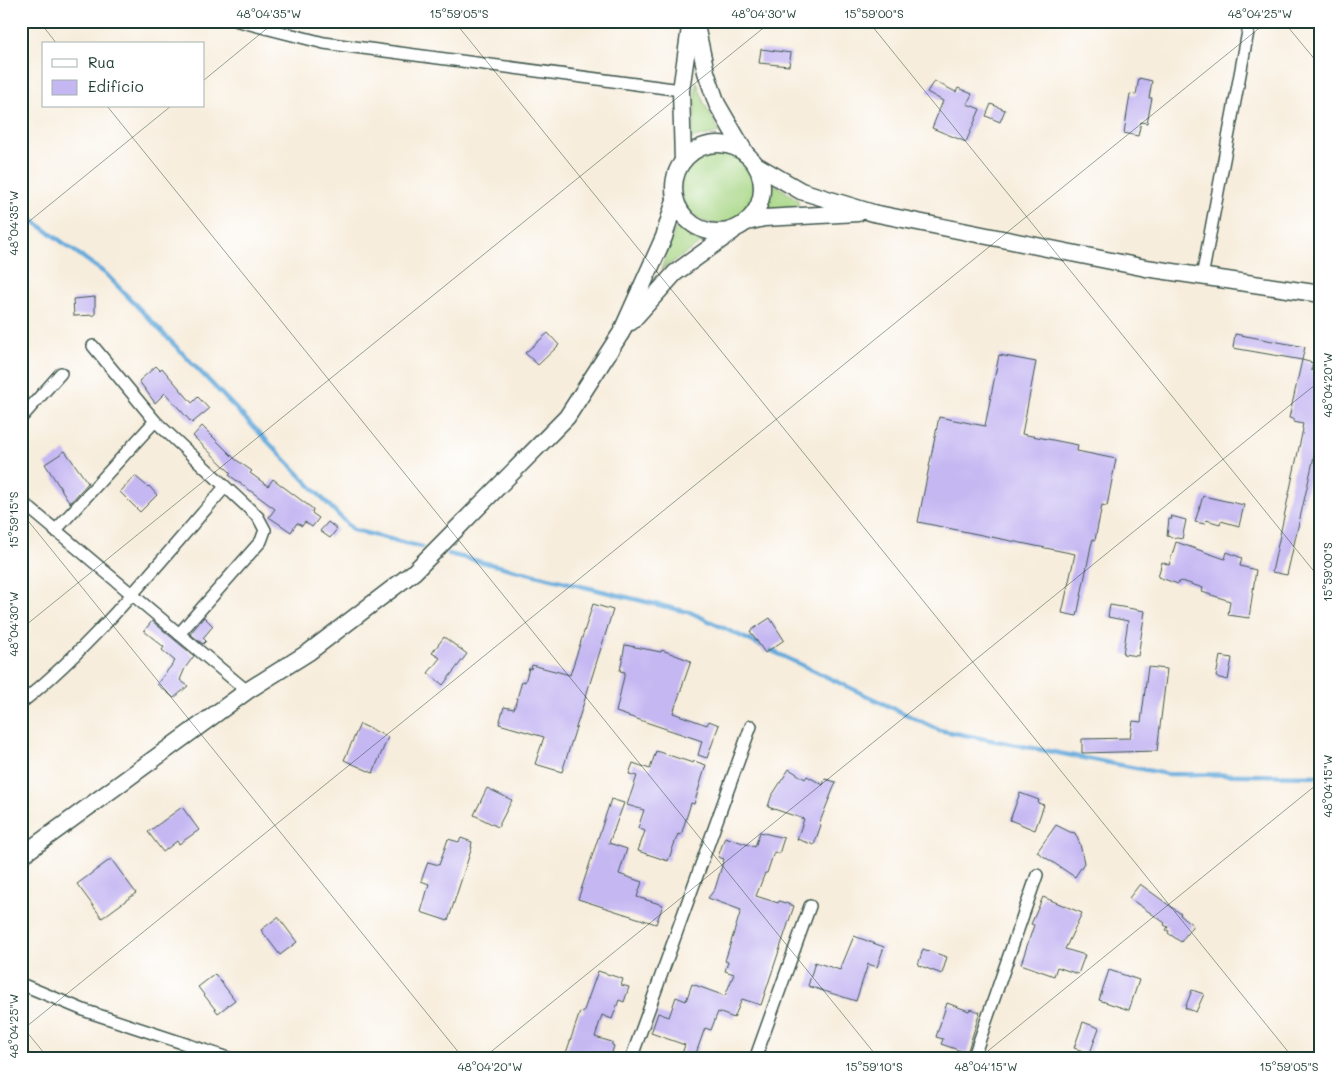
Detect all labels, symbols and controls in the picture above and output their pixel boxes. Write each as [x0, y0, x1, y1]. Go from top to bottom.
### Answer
text: 48°04'35"W [237, 5, 301, 21]
text: 15°59'05"S [429, 5, 489, 21]
text: 48°04'30"W [731, 5, 797, 21]
text: 15°59'00"S [844, 5, 904, 21]
text: 48°04'25"W [1228, 5, 1292, 21]
legend [42, 42, 205, 108]
text: Rua [88, 52, 115, 72]
text: Edifício [88, 76, 144, 96]
text: 48°04'35"W [5, 191, 21, 255]
text: 48°04'20"W [1319, 353, 1335, 417]
text: 15°59'15"S [5, 491, 21, 549]
text: 15°59'00"S [1319, 542, 1335, 602]
text: 48°04'30"W [5, 591, 21, 657]
text: 48°04'15"W [1319, 754, 1335, 818]
text: 48°04'25"W [5, 994, 21, 1058]
text: 48°04'20"W [458, 1058, 522, 1074]
text: 15°59'10"S [845, 1058, 903, 1074]
text: 48°04'15"W [954, 1058, 1018, 1074]
text: 15°59'05"S [1259, 1058, 1319, 1074]

